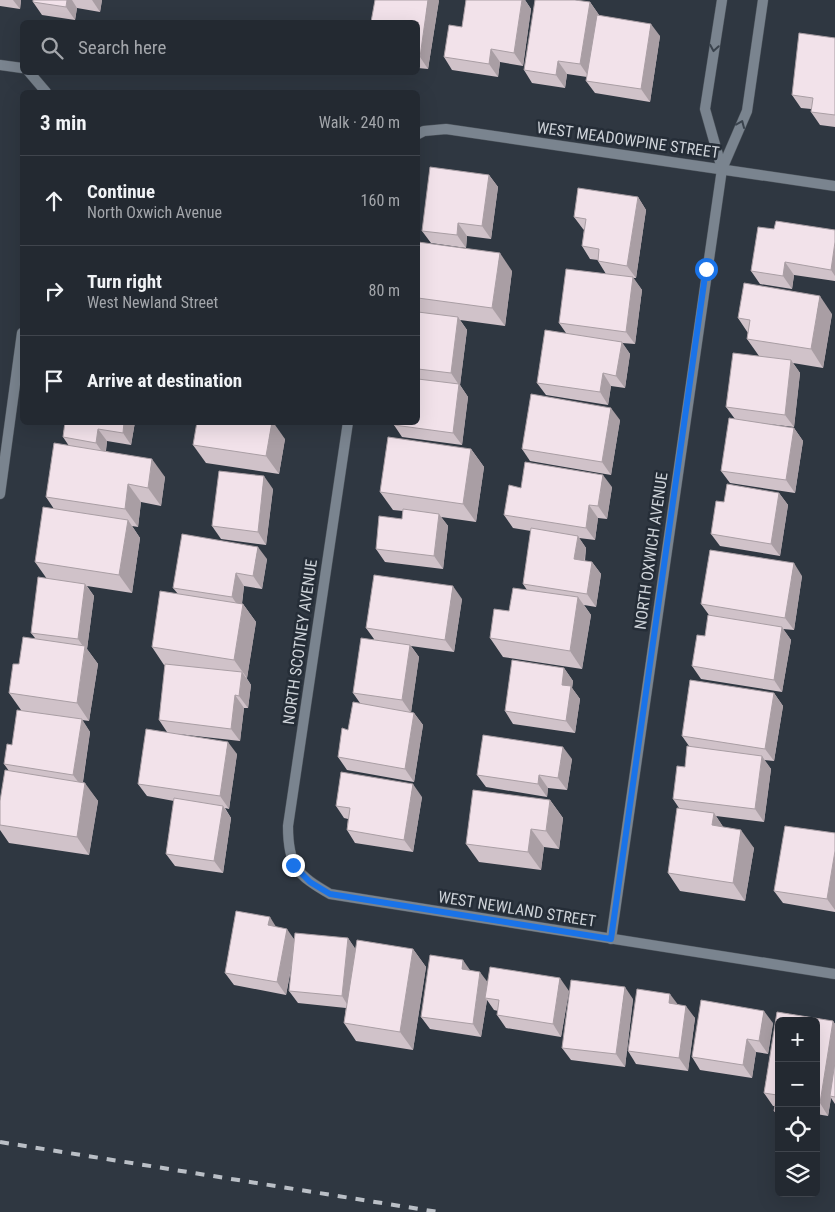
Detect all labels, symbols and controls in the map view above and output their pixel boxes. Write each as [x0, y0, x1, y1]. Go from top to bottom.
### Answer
search box [20, 20, 420, 75]
icon: search [38, 34, 66, 62]
text: Search here [78, 36, 166, 59]
one-way arrow [710, 44, 720, 53]
text: 3 min [40, 111, 87, 135]
text: Walk · 240 m [319, 113, 400, 132]
street label: WEST MEADOWPINE STREET [535, 118, 721, 162]
one-way arrow [735, 120, 746, 129]
text: Continue [87, 180, 155, 203]
icon: ahead [40, 187, 68, 215]
text: 160 m [361, 191, 400, 210]
text: North Oxwich Avenue [87, 203, 222, 222]
route start [695, 258, 718, 281]
text: Turn right [87, 270, 162, 293]
icon: right [40, 277, 68, 305]
text: 80 m [368, 281, 400, 300]
text: West Newland Street [87, 293, 218, 312]
icon: arrive [40, 367, 68, 395]
text: Arrive at destination [87, 369, 242, 392]
street label: NORTH OXWICH AVENUE [631, 471, 671, 631]
street label: NORTH SCOTNEY AVENUE [279, 558, 321, 726]
route end [282, 854, 305, 877]
street label: WEST NEWLAND STREET [437, 887, 597, 931]
map controls [775, 1017, 820, 1197]
button: + [775, 1017, 820, 1062]
button: − [775, 1062, 820, 1107]
button: locate [775, 1107, 820, 1152]
button: layers [775, 1152, 820, 1197]

